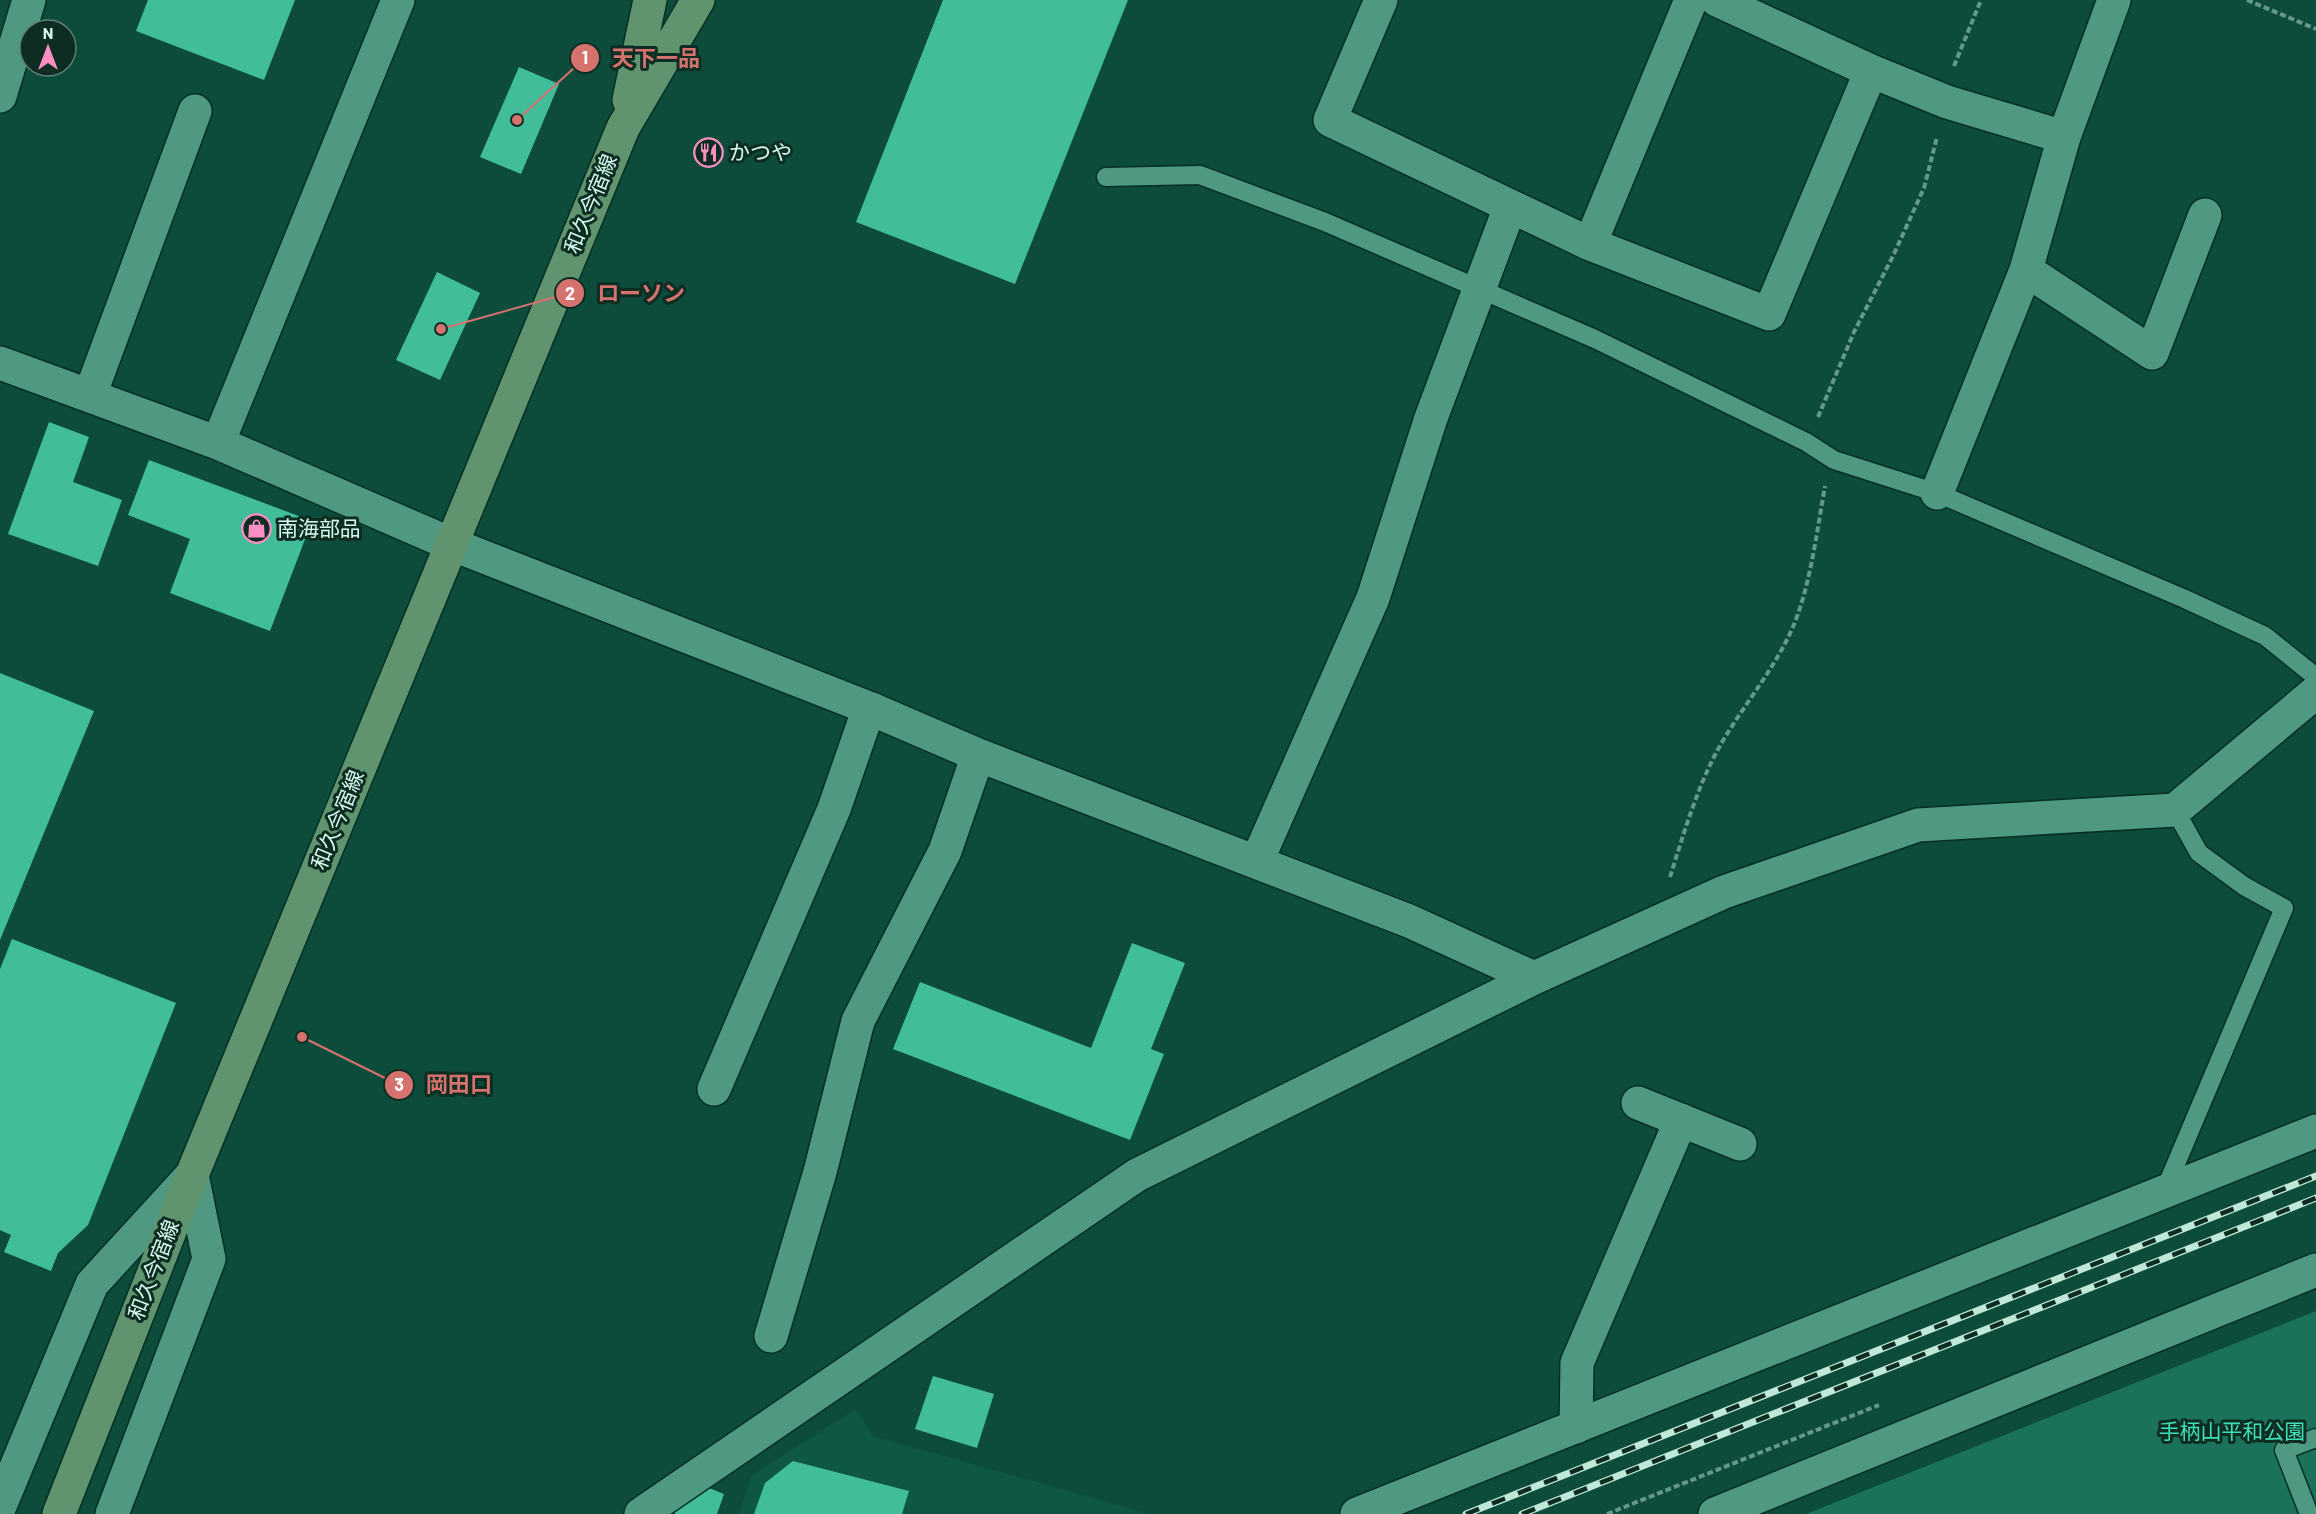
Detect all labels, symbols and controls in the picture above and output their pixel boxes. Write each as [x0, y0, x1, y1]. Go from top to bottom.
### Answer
north arrow [18, 18, 78, 78]
text: N [43, 23, 53, 42]
callout: 天下一品 [570, 38, 712, 78]
text: 天下一品 [612, 44, 700, 70]
text: 1 [582, 46, 588, 68]
restaurant icon: かつや [692, 137, 724, 169]
place label: かつや [729, 139, 792, 164]
street label: 和久今宿線 [558, 150, 621, 257]
callout: ローソン [555, 273, 697, 313]
text: ローソン [597, 279, 685, 305]
text: 2 [565, 282, 575, 304]
shop icon: 南海部品 [240, 513, 272, 545]
place label: 南海部品 [277, 515, 361, 540]
street label: 和久今宿線 [305, 766, 368, 873]
callout: 岡田口 [384, 1065, 504, 1105]
text: 岡田口 [426, 1070, 492, 1096]
text: 3 [394, 1073, 404, 1095]
street label: 和久今宿線 [122, 1216, 183, 1323]
park label: 手柄山平和公園 [2159, 1418, 2306, 1443]

